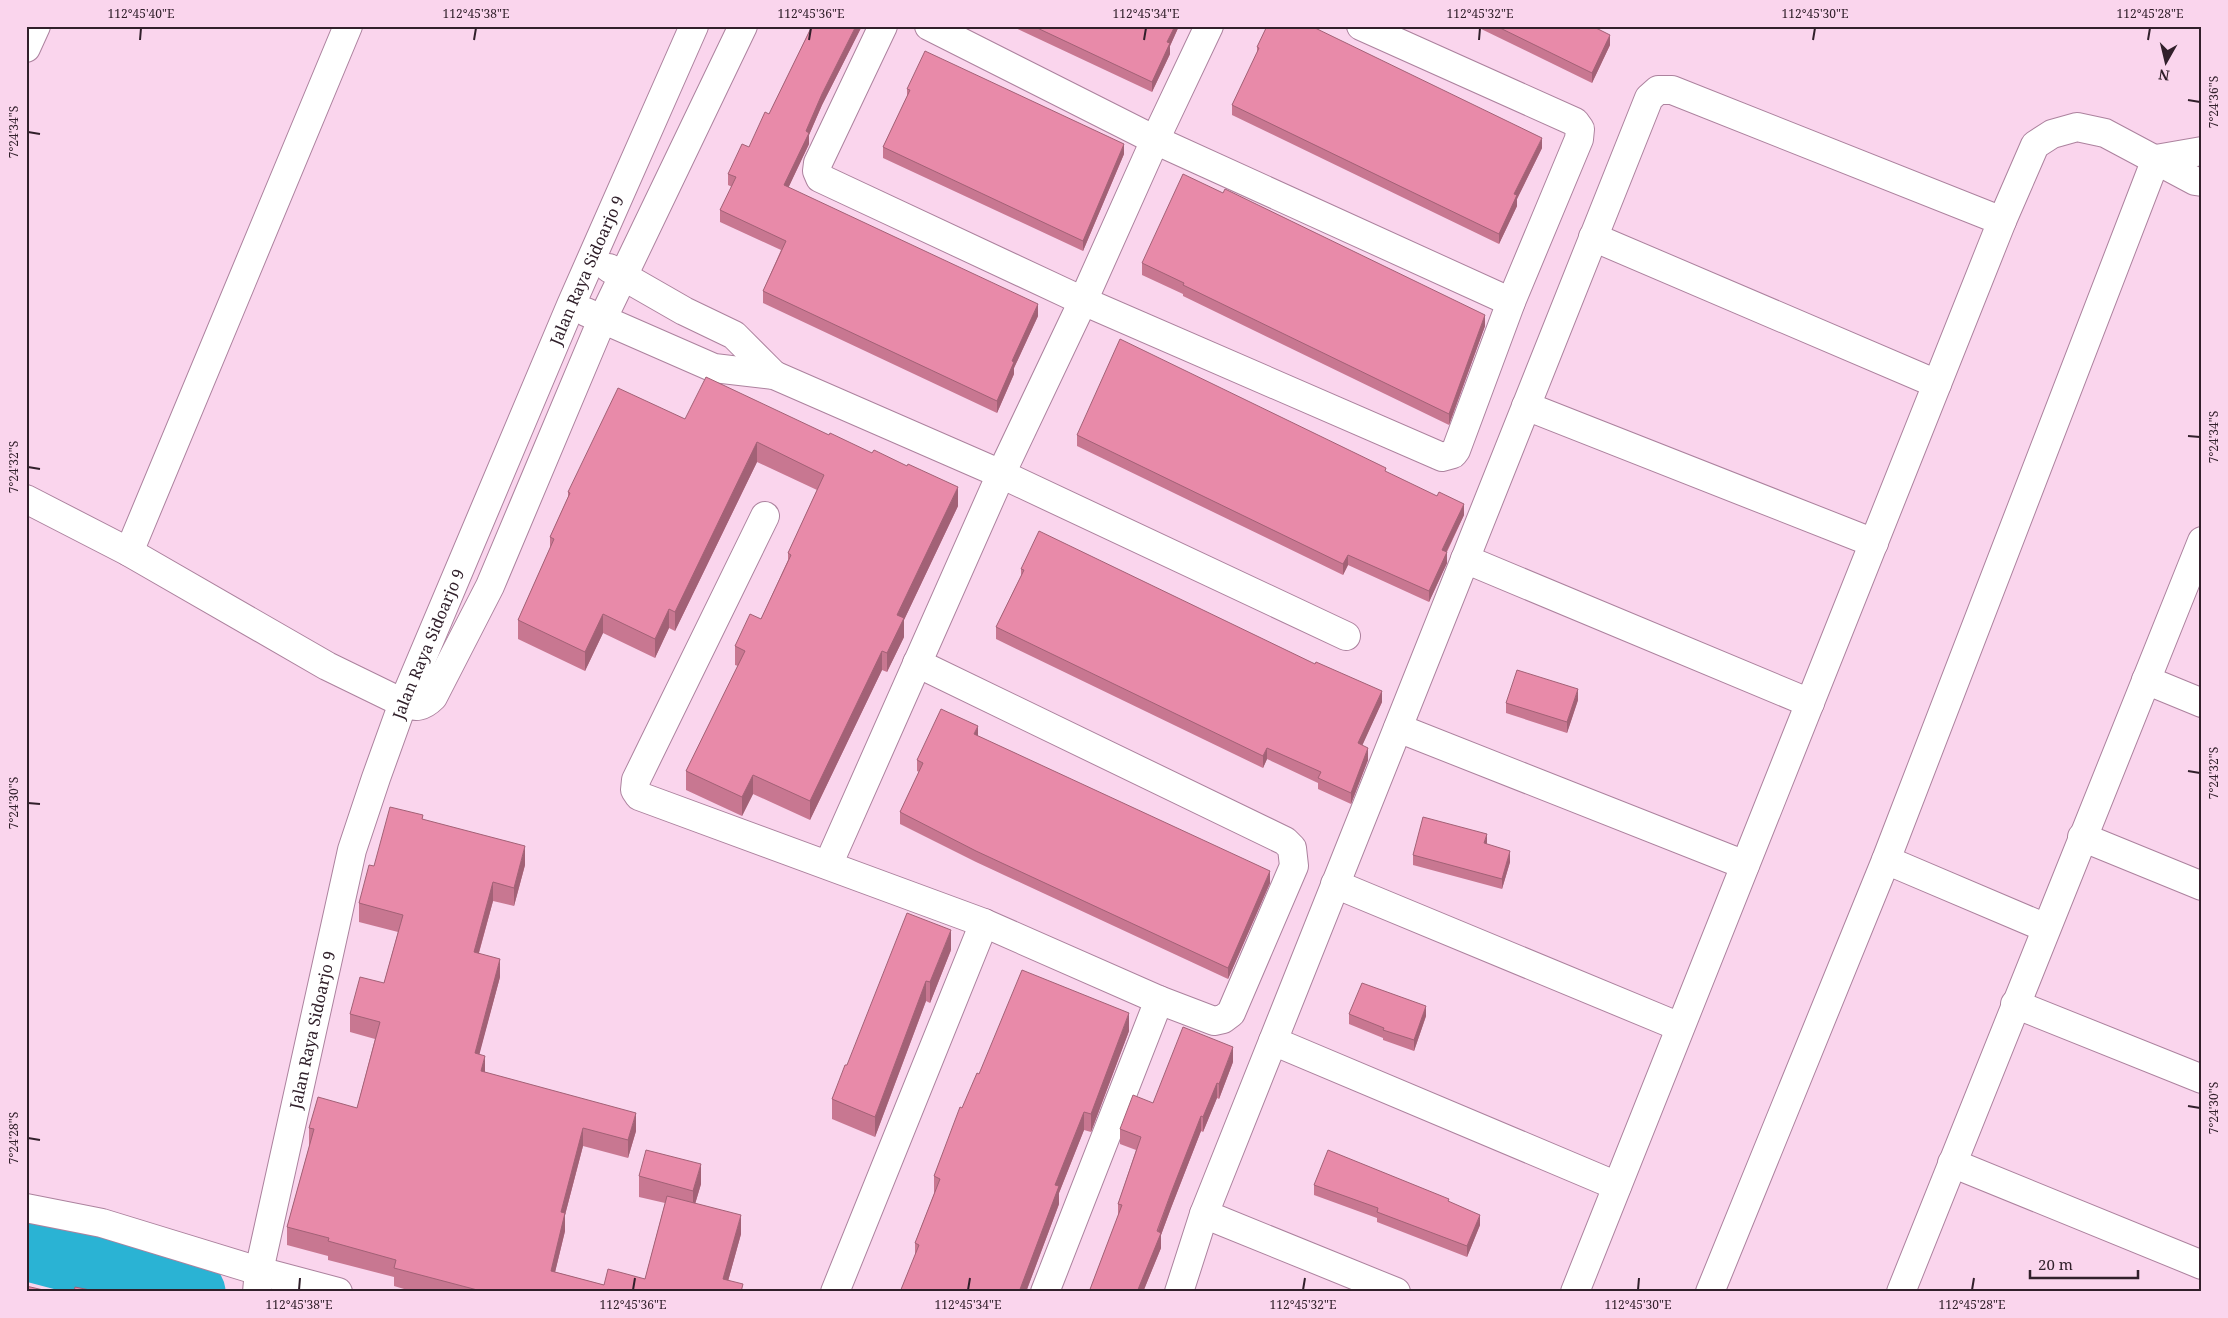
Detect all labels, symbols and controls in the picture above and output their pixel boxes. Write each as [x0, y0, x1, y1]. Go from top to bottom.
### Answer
text: 112°45'40"E [108, 5, 174, 22]
text: 112°45'38"E [443, 5, 509, 22]
text: 112°45'36"E [778, 5, 844, 22]
text: 112°45'34"E [1113, 5, 1179, 22]
text: 112°45'32"E [1447, 5, 1513, 22]
text: 112°45'30"E [1782, 5, 1848, 22]
text: 112°45'28"E [2117, 5, 2183, 22]
north arrow [2140, 38, 2190, 88]
text: N [2157, 65, 2171, 86]
text: 7°24'36"S [2205, 76, 2222, 128]
text: 7°24'34"S [5, 106, 22, 158]
street label: Jalan Raya Sidoarjo 9 [544, 192, 629, 349]
text: 7°24'34"S [2205, 411, 2222, 463]
text: 7°24'32"S [5, 441, 22, 493]
street label: Jalan Raya Sidoarjo 9 [387, 565, 469, 723]
text: 7°24'32"S [2205, 747, 2222, 799]
text: 7°24'30"S [5, 777, 22, 829]
street label: Jalan Raya Sidoarjo 9 [284, 949, 340, 1112]
text: 7°24'30"S [2205, 1082, 2222, 1134]
text: 7°24'28"S [5, 1112, 22, 1164]
scale bar [2030, 1248, 2138, 1280]
text: 20 m [2038, 1254, 2073, 1274]
text: 112°45'38"E [266, 1296, 332, 1313]
text: 112°45'36"E [600, 1296, 666, 1313]
text: 112°45'34"E [935, 1296, 1001, 1313]
text: 112°45'32"E [1270, 1296, 1336, 1313]
text: 112°45'30"E [1605, 1296, 1671, 1313]
text: 112°45'28"E [1939, 1296, 2005, 1313]

